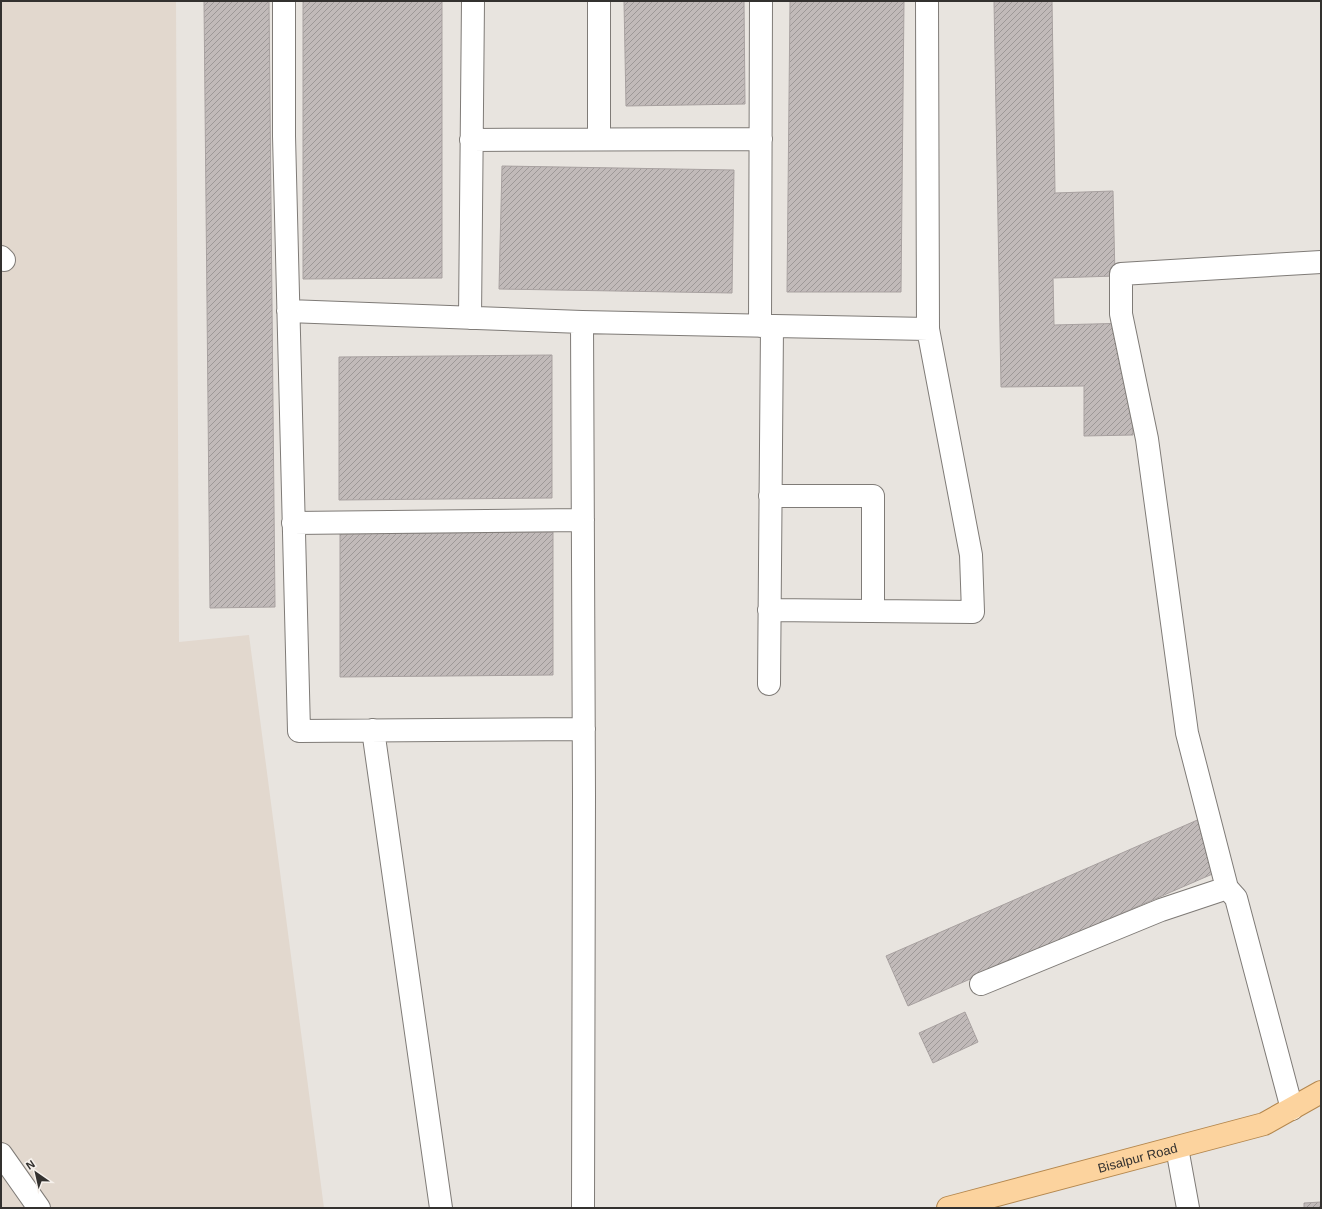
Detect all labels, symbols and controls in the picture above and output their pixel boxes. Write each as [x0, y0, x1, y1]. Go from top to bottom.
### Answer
street label: Bisalpur Road [1096, 1140, 1179, 1175]
north arrow [16, 1153, 56, 1193]
text: N [24, 1157, 37, 1172]

